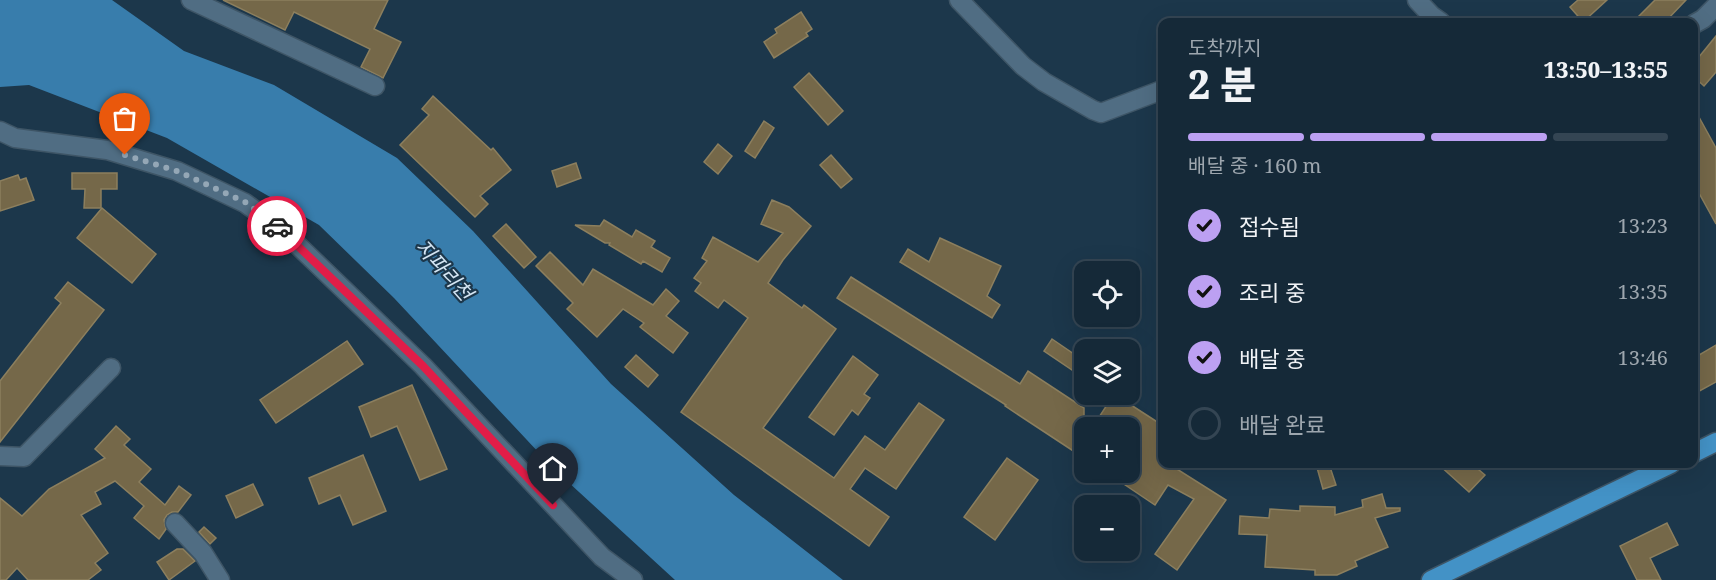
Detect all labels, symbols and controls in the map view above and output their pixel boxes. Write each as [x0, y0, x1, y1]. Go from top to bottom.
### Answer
text: 도착까지 [1188, 34, 1262, 61]
text: 13:50–13:55 [1544, 54, 1668, 84]
text: 2 분 [1188, 57, 1256, 110]
pin [99, 93, 150, 155]
icon: bag [108, 102, 141, 135]
text: 배달 중 · 160 m [1188, 152, 1321, 179]
courier [247, 196, 307, 256]
icon: check [1188, 209, 1221, 242]
icon: car [261, 210, 294, 243]
text: 접수됨 [1239, 211, 1300, 241]
text: 13:23 [1618, 212, 1668, 239]
water label: 지파리천 [410, 233, 481, 308]
map controls [1074, 261, 1140, 561]
button: locate [1074, 261, 1140, 327]
icon: check [1188, 275, 1221, 308]
text: 조리 중 [1239, 277, 1305, 307]
text: 13:35 [1618, 278, 1668, 305]
button: layers [1074, 339, 1140, 405]
icon: check [1188, 341, 1221, 374]
text: 배달 중 [1239, 343, 1305, 373]
text: 13:46 [1618, 344, 1668, 371]
text: 배달 완료 [1239, 409, 1326, 439]
button: + [1074, 417, 1140, 483]
pin [527, 443, 578, 505]
icon: home [536, 452, 569, 485]
button: − [1074, 495, 1140, 561]

